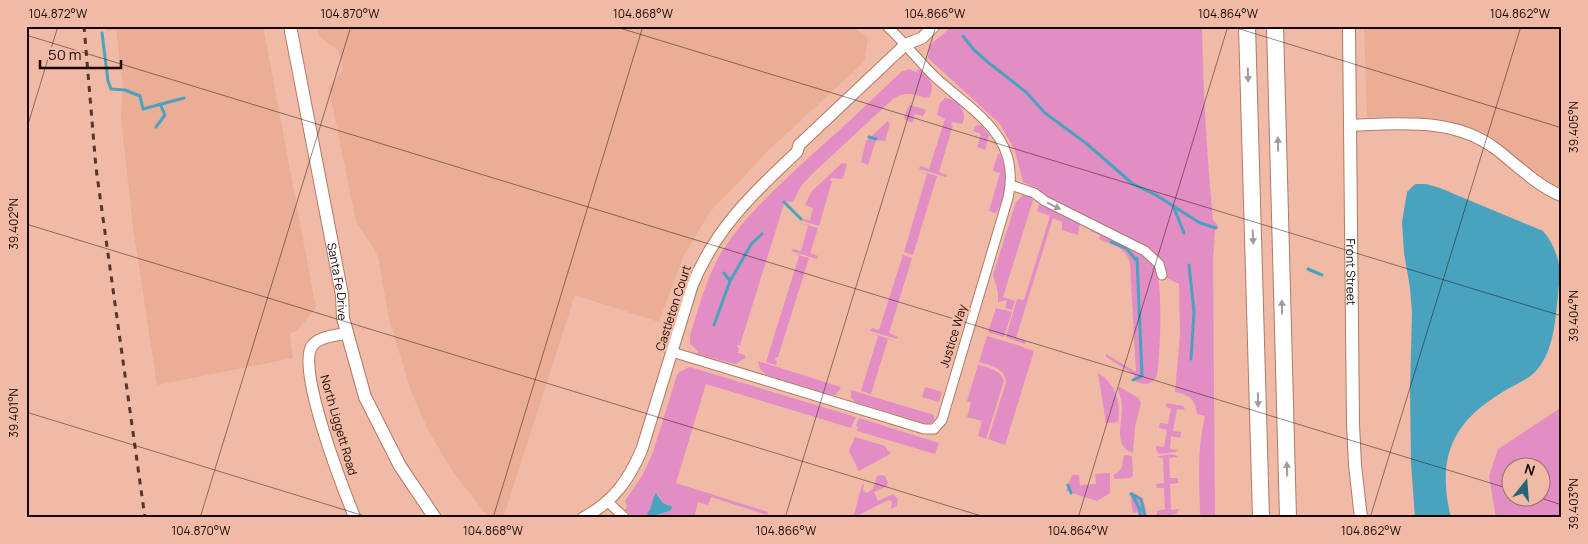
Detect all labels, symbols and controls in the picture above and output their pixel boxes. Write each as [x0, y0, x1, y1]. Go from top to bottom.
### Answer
text: 104.872°W [29, 5, 88, 22]
text: 104.870°W [321, 5, 380, 22]
text: 104.868°W [613, 5, 674, 22]
text: 104.866°W [905, 5, 966, 22]
text: 104.864°W [1198, 5, 1259, 22]
text: 104.862°W [1490, 5, 1551, 22]
scale bar [40, 38, 121, 70]
text: 50 m [48, 44, 82, 65]
one-way arrow [1244, 67, 1252, 83]
text: 39.405°N [1565, 101, 1582, 153]
one-way arrow [1274, 136, 1282, 152]
text: 39.402°N [5, 198, 22, 250]
one-way arrow [1047, 202, 1062, 210]
one-way arrow [1249, 230, 1257, 246]
street label: Front Street [1343, 238, 1360, 306]
street label: Santa Fe Drive [324, 241, 352, 321]
street label: Castleton Court [651, 263, 695, 353]
text: 39.404°N [1565, 290, 1582, 342]
one-way arrow [1278, 298, 1286, 314]
street label: Justice Way [935, 301, 971, 370]
street label: North Liggett Road [317, 373, 361, 477]
text: 39.401°N [5, 388, 22, 438]
one-way arrow [1254, 392, 1262, 408]
north arrow [1500, 456, 1550, 506]
text: N [1522, 459, 1538, 480]
one-way arrow [1283, 461, 1291, 477]
text: 39.403°N [1565, 478, 1582, 530]
text: 104.870°W [172, 522, 231, 539]
text: 104.868°W [463, 522, 524, 539]
text: 104.866°W [756, 522, 817, 539]
text: 104.864°W [1048, 522, 1109, 539]
text: 104.862°W [1341, 522, 1402, 539]

